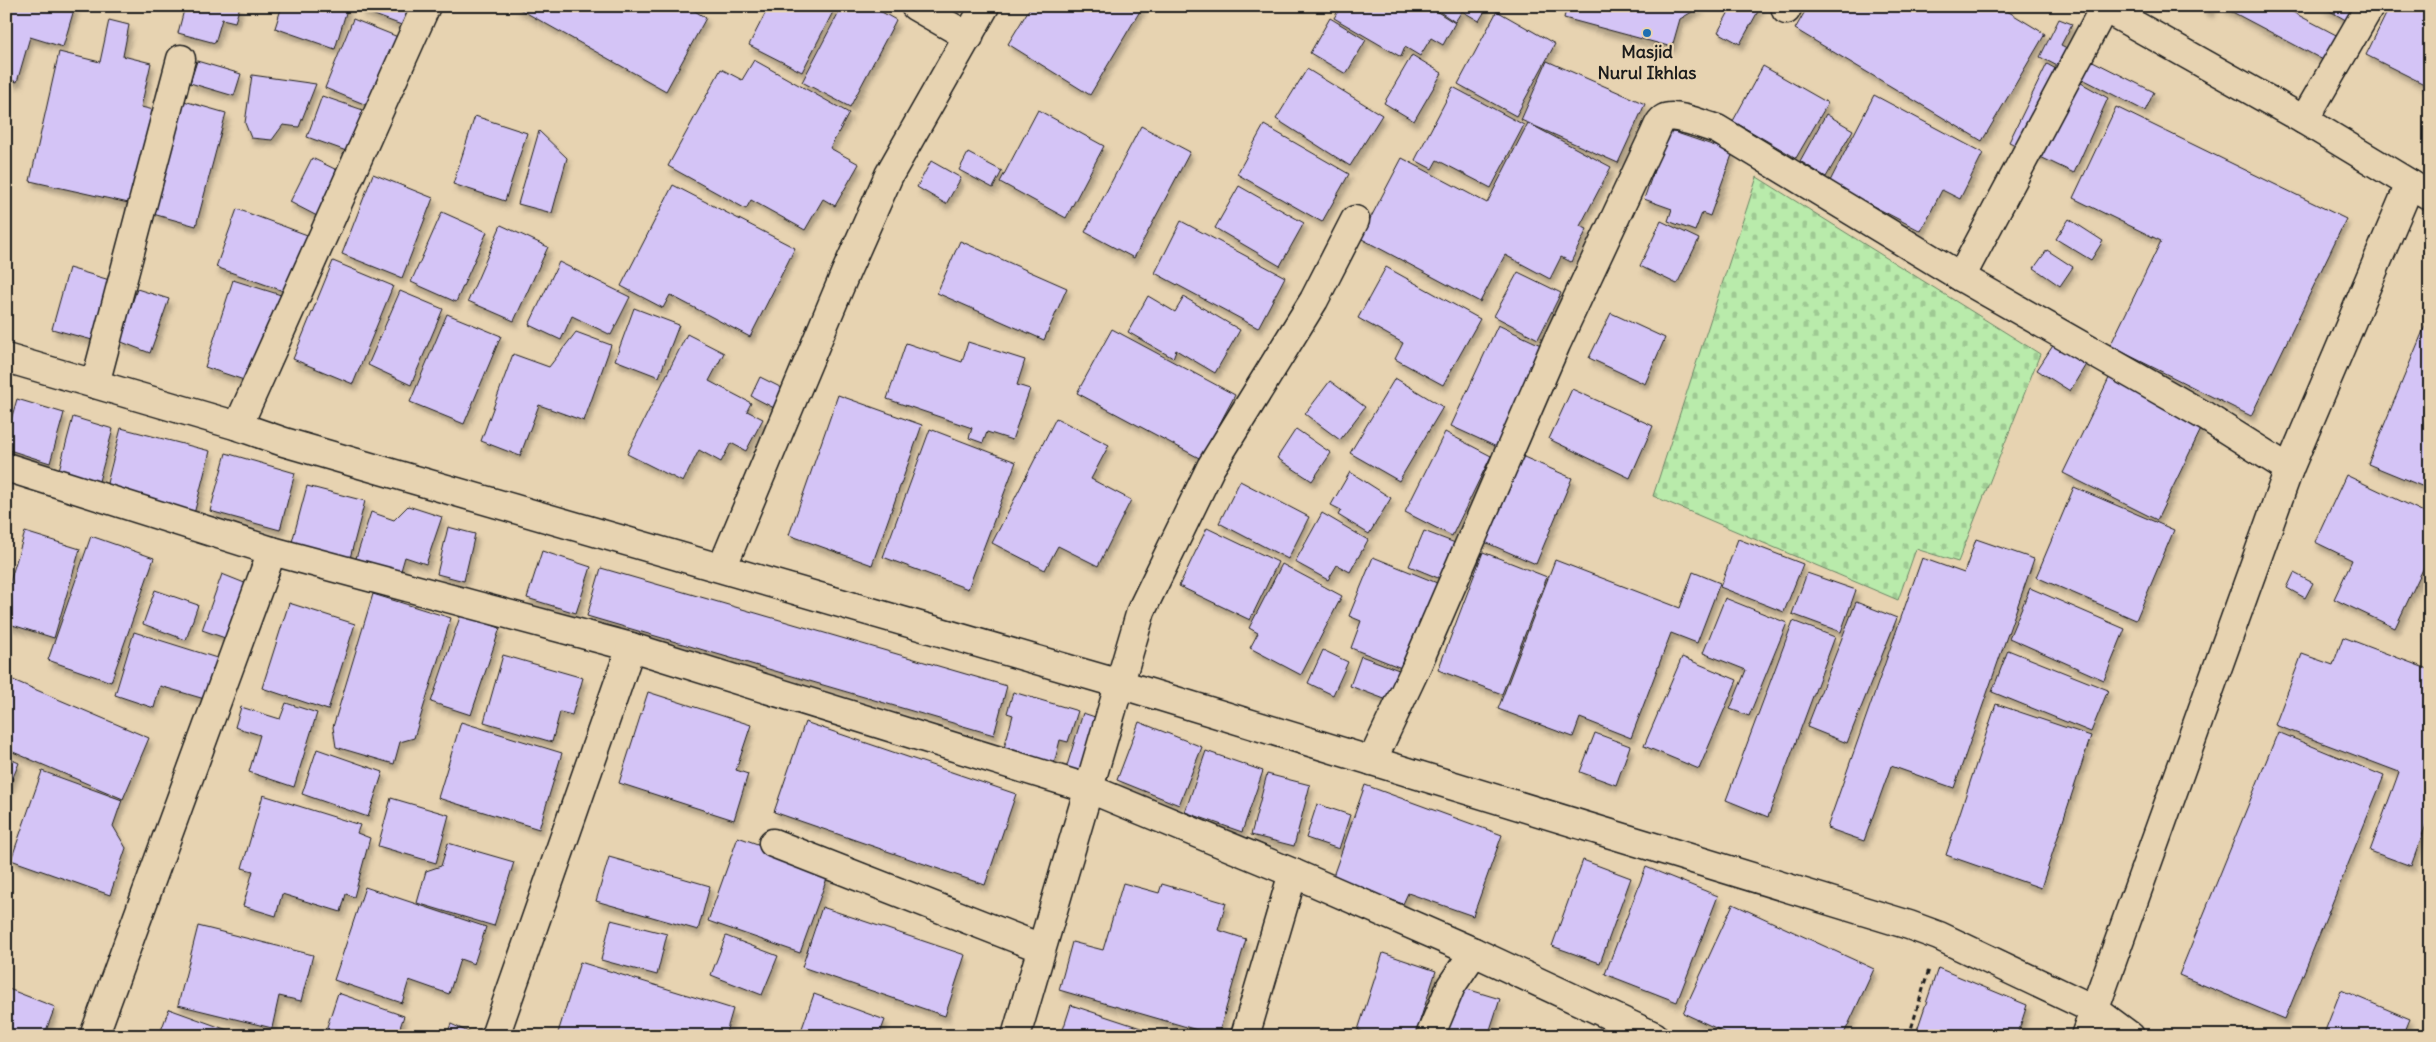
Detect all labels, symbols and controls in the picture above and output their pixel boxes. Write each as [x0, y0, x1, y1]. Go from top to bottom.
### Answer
marker: Masjid Nurul Ikhlas [1641, 27, 1653, 39]
place label: Masjid Nurul Ikhlas [1598, 40, 1696, 84]

